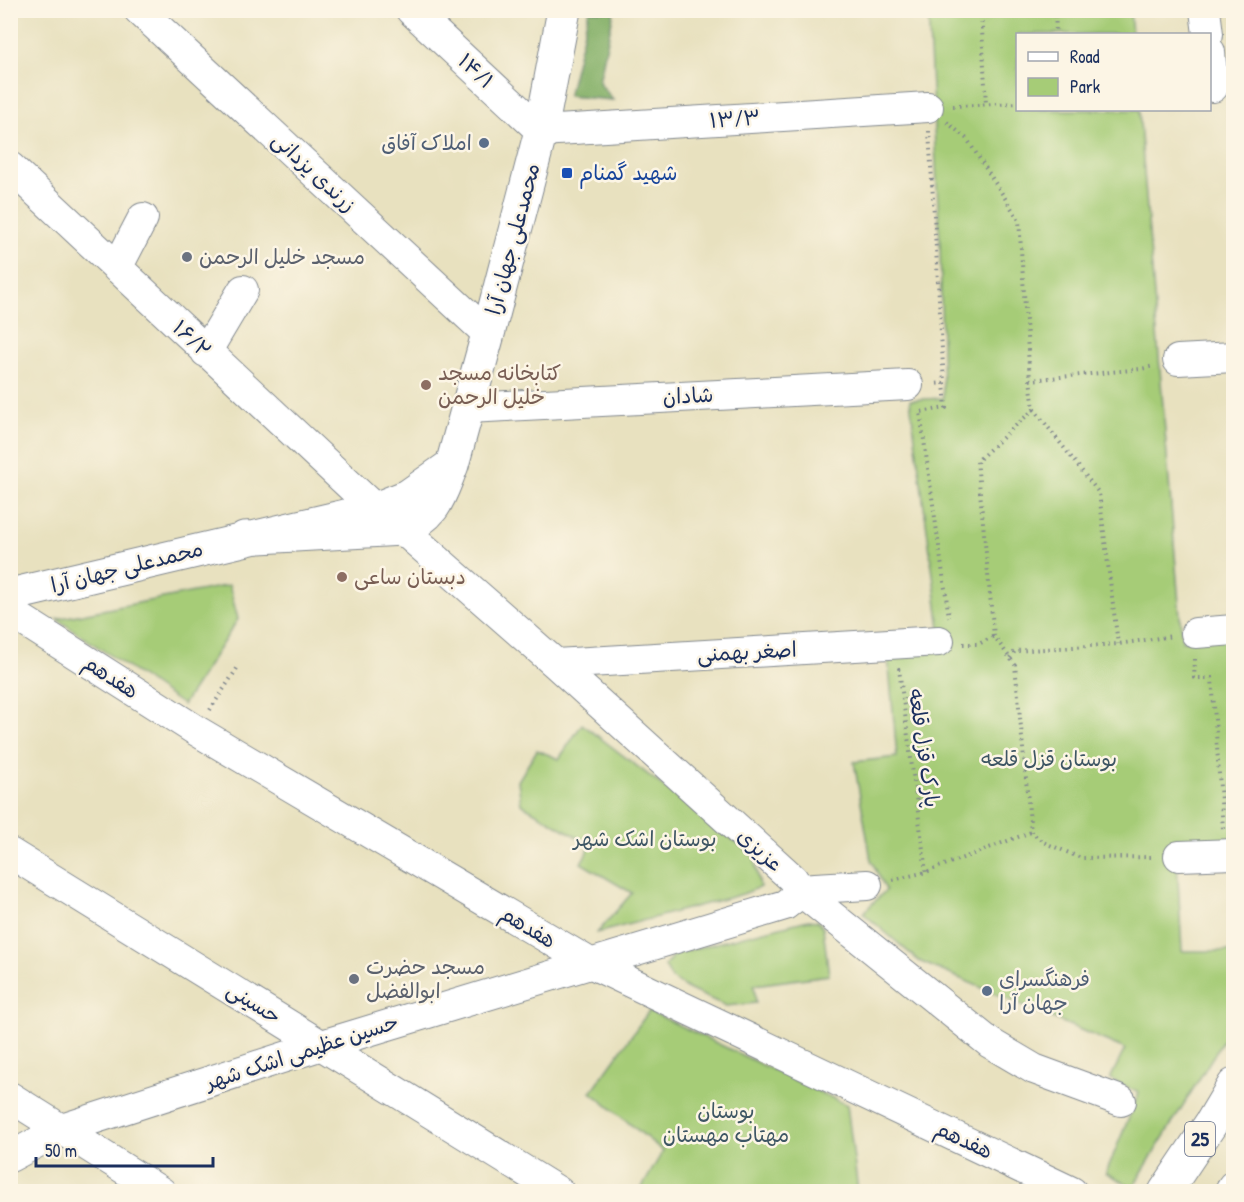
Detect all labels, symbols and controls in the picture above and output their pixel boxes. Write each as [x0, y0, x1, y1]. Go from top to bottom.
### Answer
legend [1016, 33, 1211, 111]
text: Road [1070, 44, 1100, 69]
street label: ۱۴/۱ [452, 46, 501, 95]
text: Park [1070, 74, 1101, 99]
street label: ۱۳/۳ [709, 102, 761, 135]
street label: زرندی یزدانی [266, 125, 363, 218]
place label: املاک آفاق [381, 128, 472, 157]
marker: املاک آفاق [477, 136, 491, 150]
place label: شهید گمنام [579, 158, 678, 189]
street label: محمدعلی جهان آرا [478, 160, 547, 318]
marker: شهید گمنام [560, 166, 574, 180]
place label: مسجد خلیل الرحمن [199, 242, 365, 271]
marker: مسجد خلیل الرحمن [180, 250, 194, 264]
street label: ۱۶/۲ [167, 313, 218, 364]
place label: كتابخانه مسجد خليل الرحمن [438, 358, 561, 411]
marker: كتابخانه مسجد خليل الرحمن [419, 378, 433, 392]
street label: شادان [662, 380, 714, 411]
street label: محمدعلی جهان آرا [48, 534, 206, 599]
place label: دبستان ساعی [354, 562, 466, 591]
marker: دبستان ساعی [335, 570, 349, 584]
street label: اصغر بهمنی [696, 634, 798, 669]
street label: هفدهم [77, 648, 145, 707]
street label: پارک قزل قلعه [902, 687, 947, 809]
park label: بوستان قزل قلعه [981, 744, 1117, 773]
street label: عزیزی [731, 821, 789, 878]
park label: بوستان اشک شهر [572, 824, 717, 853]
street label: هفدهم [494, 899, 562, 956]
place label: مسجد حضرت ابوالفضل [366, 952, 485, 1005]
place label: فرهنگسرای جهان آرا [999, 964, 1090, 1017]
marker: مسجد حضرت ابوالفضل [347, 972, 361, 986]
street label: حسینی [222, 975, 287, 1030]
marker: فرهنگسرای جهان آرا [980, 984, 994, 998]
street label: حسین عظیمی اشک شهر [200, 1007, 402, 1097]
park label: بوستان مهتاب مهستان [663, 1096, 789, 1149]
street label: هفدهم [930, 1114, 998, 1167]
road number: 25 [1185, 1122, 1215, 1156]
scale bar [36, 1130, 213, 1168]
text: 50 m [45, 1138, 77, 1163]

